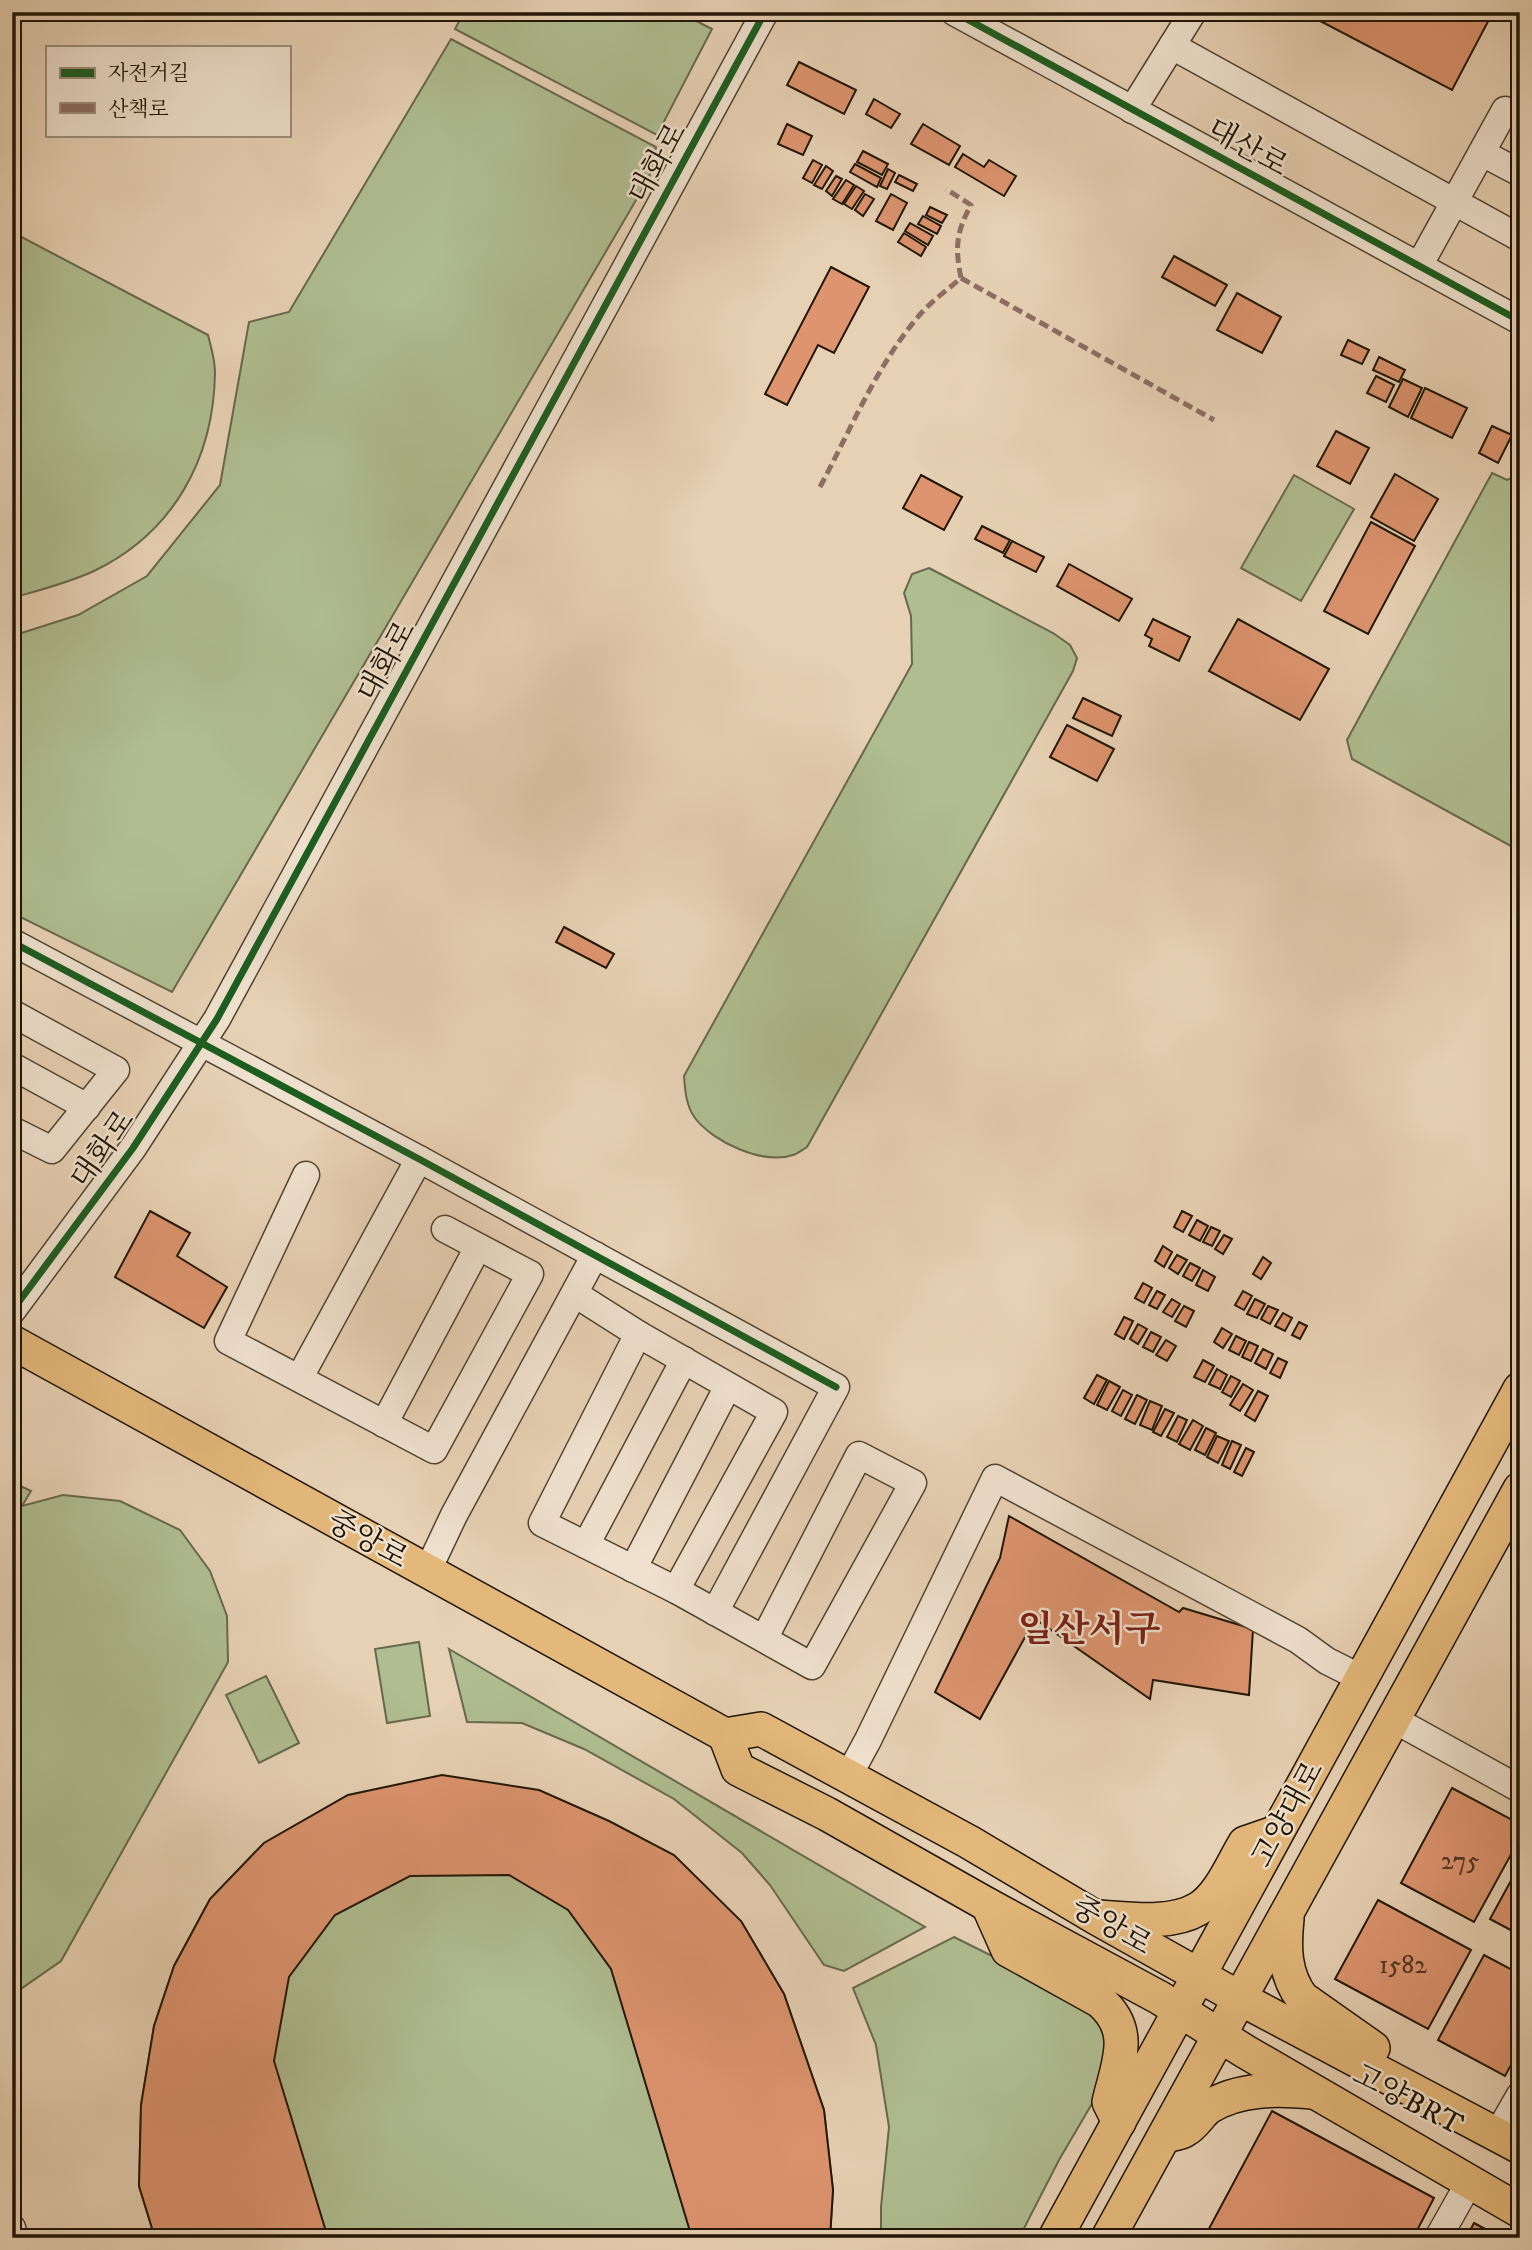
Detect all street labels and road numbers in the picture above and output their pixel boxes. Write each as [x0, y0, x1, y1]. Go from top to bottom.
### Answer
street label: 대산로 [1200, 111, 1294, 186]
street label: 대화로 [621, 117, 696, 211]
street label: 대화로 [350, 615, 425, 709]
street label: 대화로 [63, 1104, 143, 1196]
street label: 중앙로 [320, 1503, 414, 1578]
street label: 고양대로 [1244, 1755, 1333, 1874]
street label: 중앙로 [1064, 1889, 1158, 1964]
street label: 고양BRT [1346, 2057, 1469, 2144]

